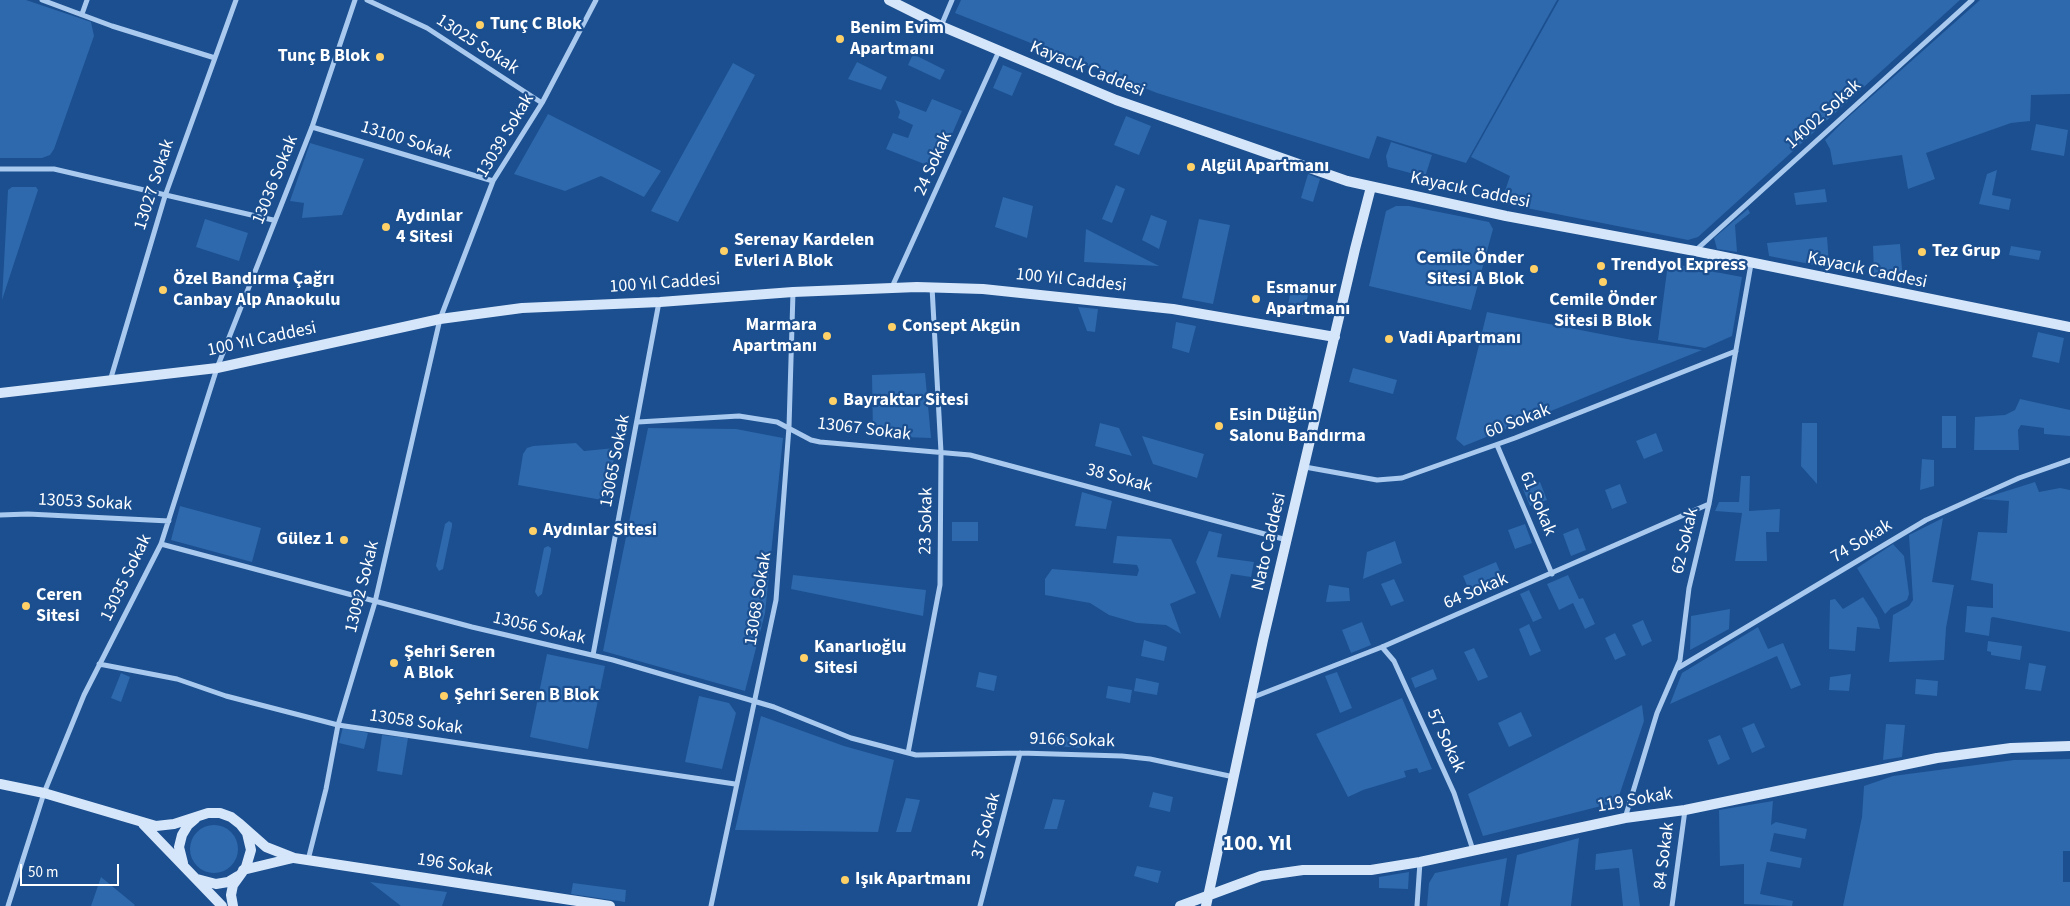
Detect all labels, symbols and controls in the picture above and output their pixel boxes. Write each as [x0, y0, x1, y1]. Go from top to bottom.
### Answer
street label: 13025 Sokak [432, 10, 522, 80]
place label: Tunç C Blok [490, 14, 582, 36]
place label: Benim Evim Apartmanı [850, 18, 944, 60]
marker: Tunç C Blok [474, 19, 486, 31]
marker: Benim Evim Apartmanı [834, 33, 846, 45]
street label: Kayacık Caddesi [1026, 37, 1148, 103]
place label: Tunç B Blok [278, 46, 370, 68]
marker: Tunç B Blok [374, 51, 386, 63]
street label: 14002 Sokak [1782, 75, 1866, 155]
street label: 13039 Sokak [472, 90, 540, 182]
street label: 13100 Sokak [358, 117, 454, 165]
street label: 24 Sokak [910, 129, 958, 199]
street label: 13036 Sokak [248, 132, 304, 228]
street label: 13027 Sokak [130, 137, 180, 233]
place label: Algül Apartmanı [1201, 156, 1329, 178]
marker: Algül Apartmanı [1185, 161, 1197, 173]
street label: Kayacık Caddesi [1408, 168, 1532, 214]
place label: Aydınlar 4 Sitesi [396, 206, 463, 248]
marker: Aydınlar 4 Sitesi [380, 221, 392, 233]
place label: Serenay Kardelen Evleri A Blok [734, 230, 874, 272]
place label: Tez Grup [1932, 241, 2001, 263]
marker: Serenay Kardelen Evleri A Blok [718, 245, 730, 257]
marker: Tez Grup [1916, 246, 1928, 258]
place label: Cemile Önder Sitesi A Blok [1416, 248, 1524, 290]
street label: Kayacık Caddesi [1805, 248, 1929, 294]
place label: Trendyol Express [1611, 255, 1746, 277]
marker: Trendyol Express [1595, 260, 1607, 272]
marker: Cemile Önder Sitesi A Blok [1528, 263, 1540, 275]
street label: 100 Yıl Caddesi [1015, 264, 1127, 298]
place label: Özel Bandırma Çağrı Canbay Alp Anaokulu [173, 269, 340, 312]
street label: 100 Yıl Caddesi [609, 269, 721, 299]
marker: Cemile Önder Sitesi B Blok [1597, 276, 1609, 288]
place label: Esmanur Apartmanı [1266, 278, 1350, 320]
marker: Özel Bandırma Çağrı Canbay Alp Anaokulu [157, 284, 169, 296]
place label: Cemile Önder Sitesi B Blok [1549, 290, 1657, 332]
marker: Esmanur Apartmanı [1250, 293, 1262, 305]
place label: Marmara Apartmanı [733, 315, 817, 358]
place label: Consept Akgün [902, 316, 1021, 338]
street label: 100 Yıl Caddesi [205, 318, 319, 362]
marker: Consept Akgün [886, 321, 898, 333]
place label: Vadi Apartmanı [1399, 328, 1521, 350]
marker: Marmara Apartmanı [821, 330, 833, 342]
marker: Vadi Apartmanı [1383, 333, 1395, 345]
place label: Bayraktar Sitesi [843, 390, 969, 412]
marker: Bayraktar Sitesi [827, 395, 839, 407]
street label: 60 Sokak [1483, 400, 1553, 444]
place label: Esin Düğün Salonu Bandırma [1229, 405, 1366, 448]
street label: 13065 Sokak [596, 413, 636, 509]
street label: 13067 Sokak [816, 414, 912, 446]
marker: Esin Düğün Salonu Bandırma [1213, 420, 1225, 432]
street label: 38 Sokak [1084, 460, 1154, 498]
street label: 61 Sokak [1514, 469, 1560, 539]
street label: 23 Sokak [916, 487, 938, 555]
street label: 13053 Sokak [37, 490, 133, 516]
street label: Nato Caddesi [1248, 491, 1292, 593]
street label: 62 Sokak [1668, 506, 1704, 576]
street label: 74 Sokak [1827, 515, 1897, 569]
place label: Aydınlar Sitesi [543, 520, 657, 542]
marker: Aydınlar Sitesi [527, 525, 539, 537]
place label: Gülez 1 [277, 529, 334, 551]
street label: 13035 Sokak [97, 531, 157, 625]
marker: Gülez 1 [338, 534, 350, 546]
street label: 13092 Sokak [341, 539, 385, 635]
street label: 13068 Sokak [741, 551, 777, 647]
street label: 64 Sokak [1441, 569, 1511, 615]
place label: Ceren Sitesi [36, 585, 82, 628]
marker: Ceren Sitesi [20, 600, 32, 612]
street label: 13056 Sokak [491, 608, 587, 650]
place label: Kanarlıoğlu Sitesi [814, 637, 907, 680]
place label: Şehri Seren A Blok [404, 642, 495, 684]
marker: Kanarlıoğlu Sitesi [798, 652, 810, 664]
marker: Şehri Seren A Blok [388, 657, 400, 669]
place label: Şehri Seren B Blok [454, 685, 599, 707]
marker: Şehri Seren B Blok [438, 690, 450, 702]
street label: 13058 Sokak [368, 706, 464, 740]
street label: 57 Sokak [1421, 706, 1469, 776]
street label: 9166 Sokak [1029, 729, 1115, 753]
street label: 119 Sokak [1595, 784, 1675, 818]
street label: 37 Sokak [968, 791, 1006, 861]
street label: 84 Sokak [1650, 821, 1680, 891]
district label: 100. Yıl [1223, 832, 1291, 858]
street label: 196 Sokak [416, 849, 494, 883]
scale bar [22, 854, 121, 886]
text: 50 m [28, 862, 58, 883]
place label: Işık Apartmanı [855, 869, 971, 891]
marker: Işık Apartmanı [839, 874, 851, 886]

